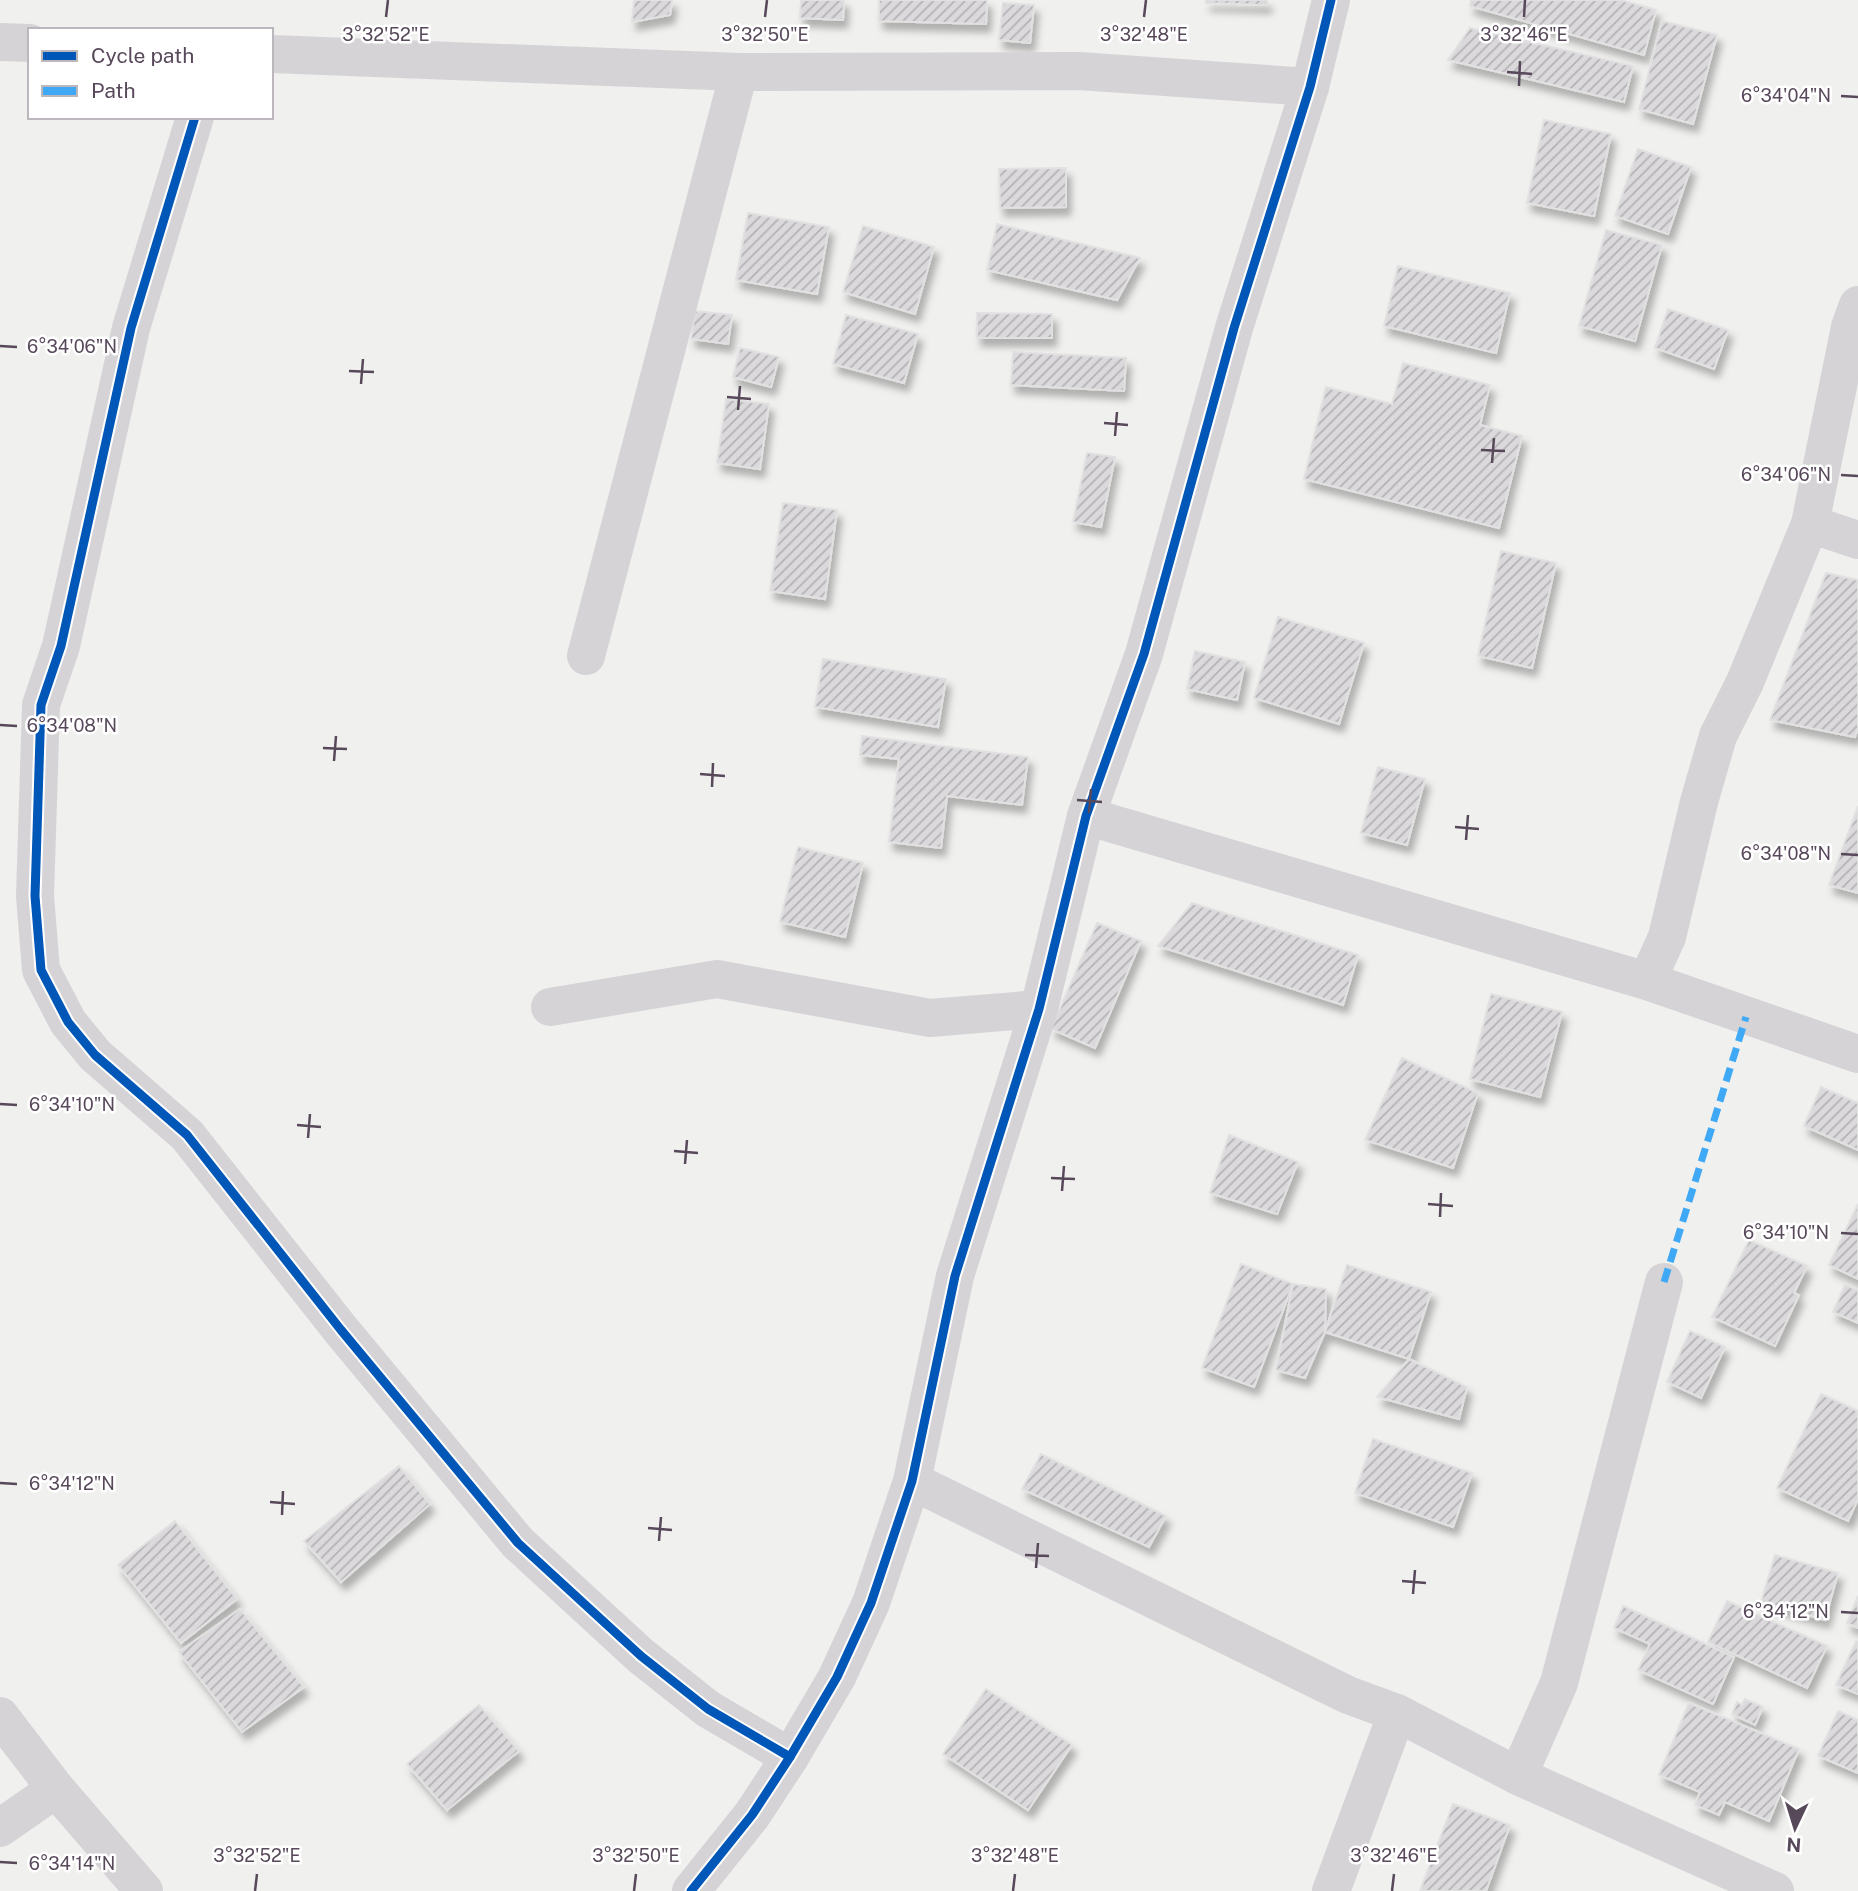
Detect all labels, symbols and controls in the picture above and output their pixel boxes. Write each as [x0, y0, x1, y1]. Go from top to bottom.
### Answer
text: 3°32'52"E [342, 24, 430, 45]
text: 3°32'50"E [721, 24, 809, 45]
text: 3°32'48"E [1100, 24, 1188, 45]
text: 3°32'46"E [1480, 24, 1568, 45]
legend [28, 28, 273, 119]
text: Cycle path [91, 43, 194, 68]
text: Path [91, 78, 136, 103]
text: 6°34'04"N [1741, 85, 1831, 106]
text: 6°34'06"N [27, 336, 117, 357]
text: 6°34'06"N [1741, 464, 1831, 485]
text: 6°34'08"N [27, 715, 117, 736]
text: 6°34'08"N [1741, 843, 1831, 864]
text: 6°34'10"N [29, 1094, 115, 1115]
text: 6°34'10"N [1743, 1222, 1829, 1243]
text: 6°34'12"N [29, 1473, 115, 1494]
text: 6°34'12"N [1743, 1601, 1829, 1622]
north arrow [1760, 1793, 1830, 1863]
text: N [1786, 1833, 1802, 1856]
text: 3°32'52"E [213, 1845, 301, 1866]
text: 3°32'50"E [592, 1845, 680, 1866]
text: 3°32'48"E [971, 1845, 1059, 1866]
text: 3°32'46"E [1350, 1845, 1438, 1866]
text: 6°34'14"N [29, 1853, 115, 1874]

